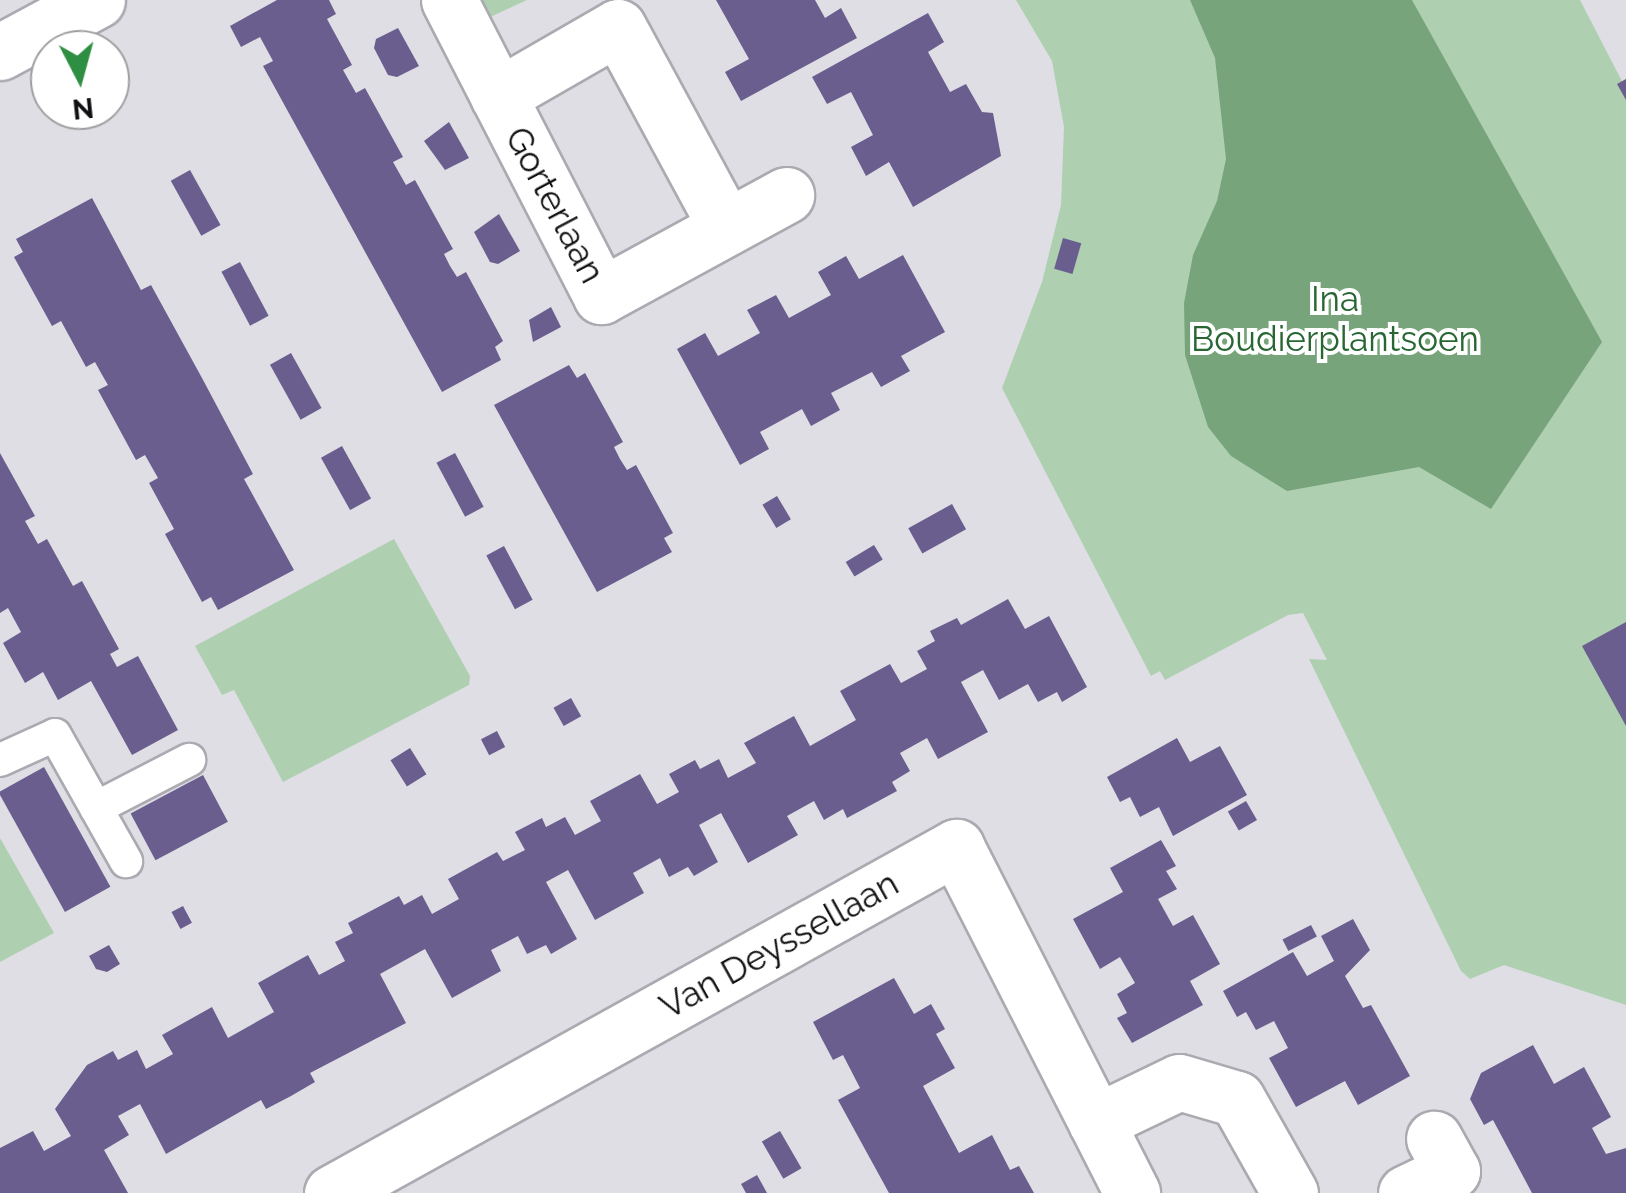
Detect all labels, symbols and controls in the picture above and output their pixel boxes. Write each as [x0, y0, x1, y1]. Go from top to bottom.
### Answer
north arrow [30, 30, 130, 130]
text: N [71, 91, 95, 126]
street label: Gorterlaan [496, 120, 614, 290]
park label: Ina Boudierplantsoen [1191, 278, 1479, 360]
street label: Van Deyssellaan [653, 862, 905, 1028]

